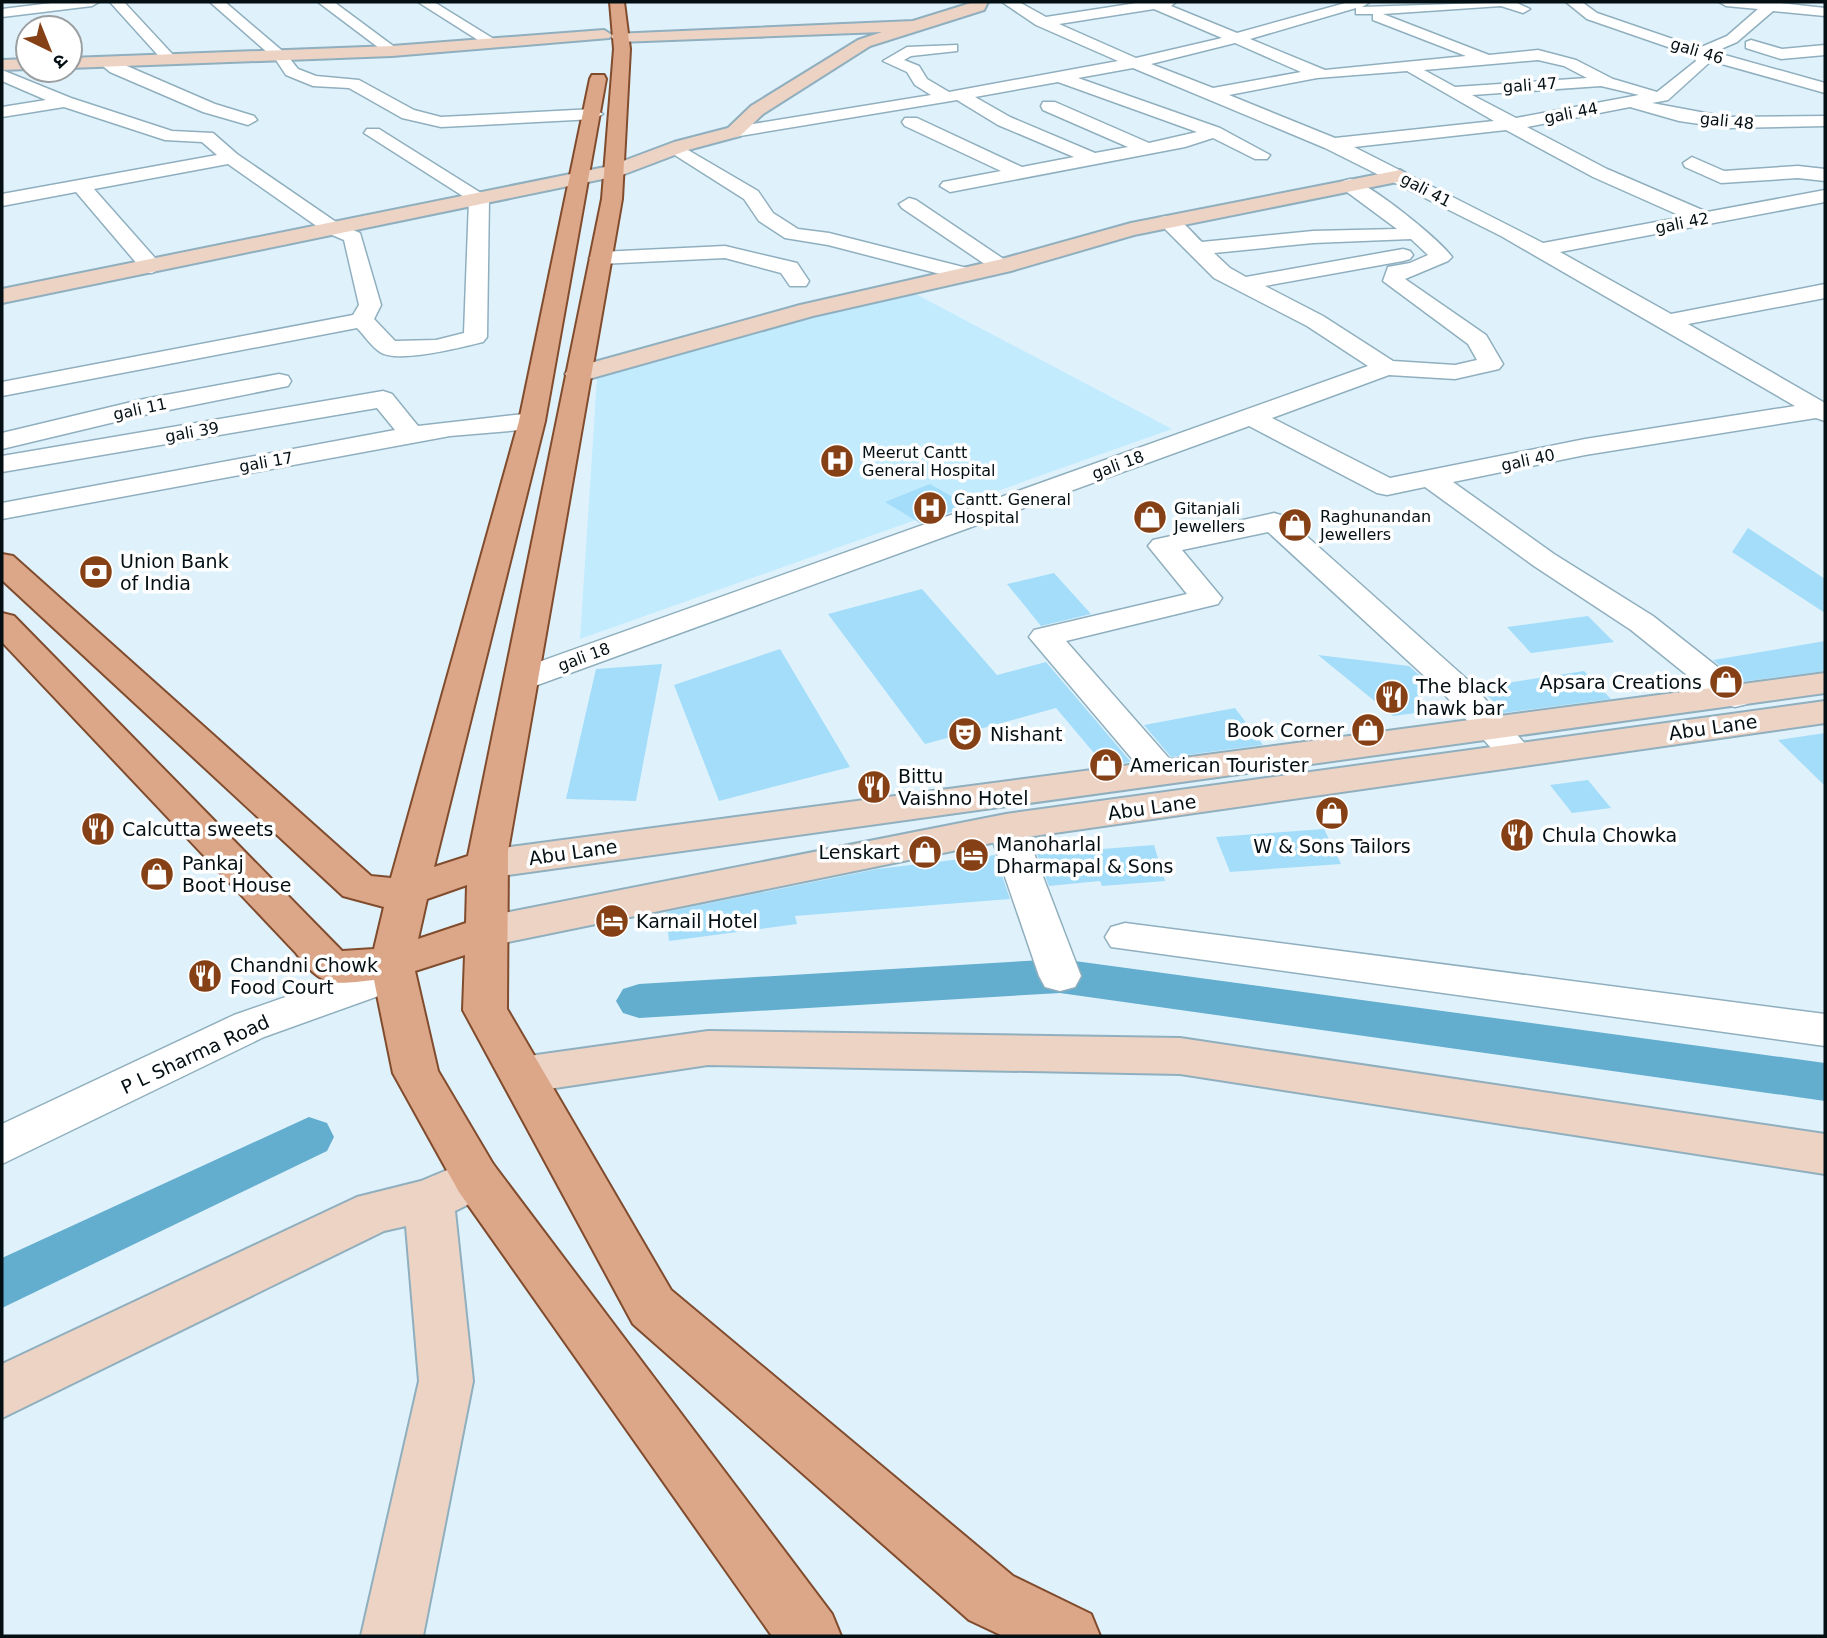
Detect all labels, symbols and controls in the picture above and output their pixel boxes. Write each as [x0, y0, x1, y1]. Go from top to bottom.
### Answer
north arrow [14, 14, 84, 84]
street label: gali 46 [1668, 34, 1726, 68]
text: उ [48, 50, 72, 74]
street label: gali 47 [1502, 74, 1558, 96]
street label: gali 44 [1543, 98, 1599, 128]
street label: gali 48 [1699, 109, 1755, 133]
street label: gali 41 [1398, 169, 1454, 211]
street label: gali 42 [1654, 208, 1710, 238]
street label: gali 11 [111, 394, 169, 424]
street label: gali 39 [164, 418, 220, 446]
hospital icon: Meerut Cantt General Hospital [818, 442, 856, 480]
place label: Meerut Cantt General Hospital [862, 443, 995, 480]
street label: gali 40 [1499, 445, 1557, 475]
street label: gali 18 [1089, 447, 1147, 483]
street label: gali 17 [238, 448, 294, 476]
hospital icon: Cantt. General Hospital [911, 489, 949, 527]
place label: Cantt. General Hospital [954, 490, 1071, 527]
shop icon: Gitanjali Jewellers [1131, 498, 1169, 536]
place label: Gitanjali Jewellers [1173, 499, 1245, 536]
shop icon: Raghunandan Jewellers [1276, 506, 1314, 544]
place label: Raghunandan Jewellers [1319, 507, 1431, 544]
place label: Union Bank of India [120, 550, 229, 594]
bank icon: Union Bank of India [77, 553, 115, 591]
street label: gali 18 [555, 639, 613, 675]
shop icon: Apsara Creations [1707, 663, 1745, 701]
place label: Apsara Creations [1540, 671, 1702, 693]
place label: The black hawk bar [1415, 675, 1508, 719]
restaurant icon: The black hawk bar [1373, 678, 1411, 716]
street label: Abu Lane [1667, 710, 1759, 744]
shop icon: Book Corner [1349, 711, 1387, 749]
theatre icon: Nishant [946, 715, 984, 753]
place label: Book Corner [1227, 719, 1344, 741]
place label: Nishant [990, 723, 1063, 745]
shop icon: American Tourister [1087, 746, 1125, 784]
place label: American Tourister [1130, 754, 1309, 776]
place label: Bittu Vaishno Hotel [898, 765, 1028, 809]
restaurant icon: Bittu Vaishno Hotel [855, 768, 893, 806]
street label: Abu Lane [1106, 790, 1198, 824]
shop icon: W & Sons Tailors [1313, 794, 1351, 832]
restaurant icon: Calcutta sweets [79, 810, 117, 848]
restaurant icon: Chula Chowka [1498, 816, 1536, 854]
place label: Calcutta sweets [122, 818, 273, 840]
place label: Chula Chowka [1542, 824, 1677, 846]
shop icon: Lenskart [906, 833, 944, 871]
place label: Manoharlal Dharmapal & Sons [996, 833, 1173, 877]
street label: Abu Lane [527, 835, 619, 869]
place label: W & Sons Tailors [1253, 835, 1411, 857]
hotel icon: Manoharlal Dharmapal & Sons [953, 836, 991, 874]
place label: Lenskart [819, 841, 900, 863]
place label: Pankaj Boot House [182, 852, 291, 896]
shop icon: Pankaj Boot House [138, 855, 176, 893]
hotel icon: Karnail Hotel [593, 902, 631, 940]
place label: Karnail Hotel [636, 910, 758, 932]
place label: Chandni Chowk Food Court [230, 954, 378, 998]
restaurant icon: Chandni Chowk Food Court [186, 957, 224, 995]
street label: P L Sharma Road [117, 1010, 273, 1098]

